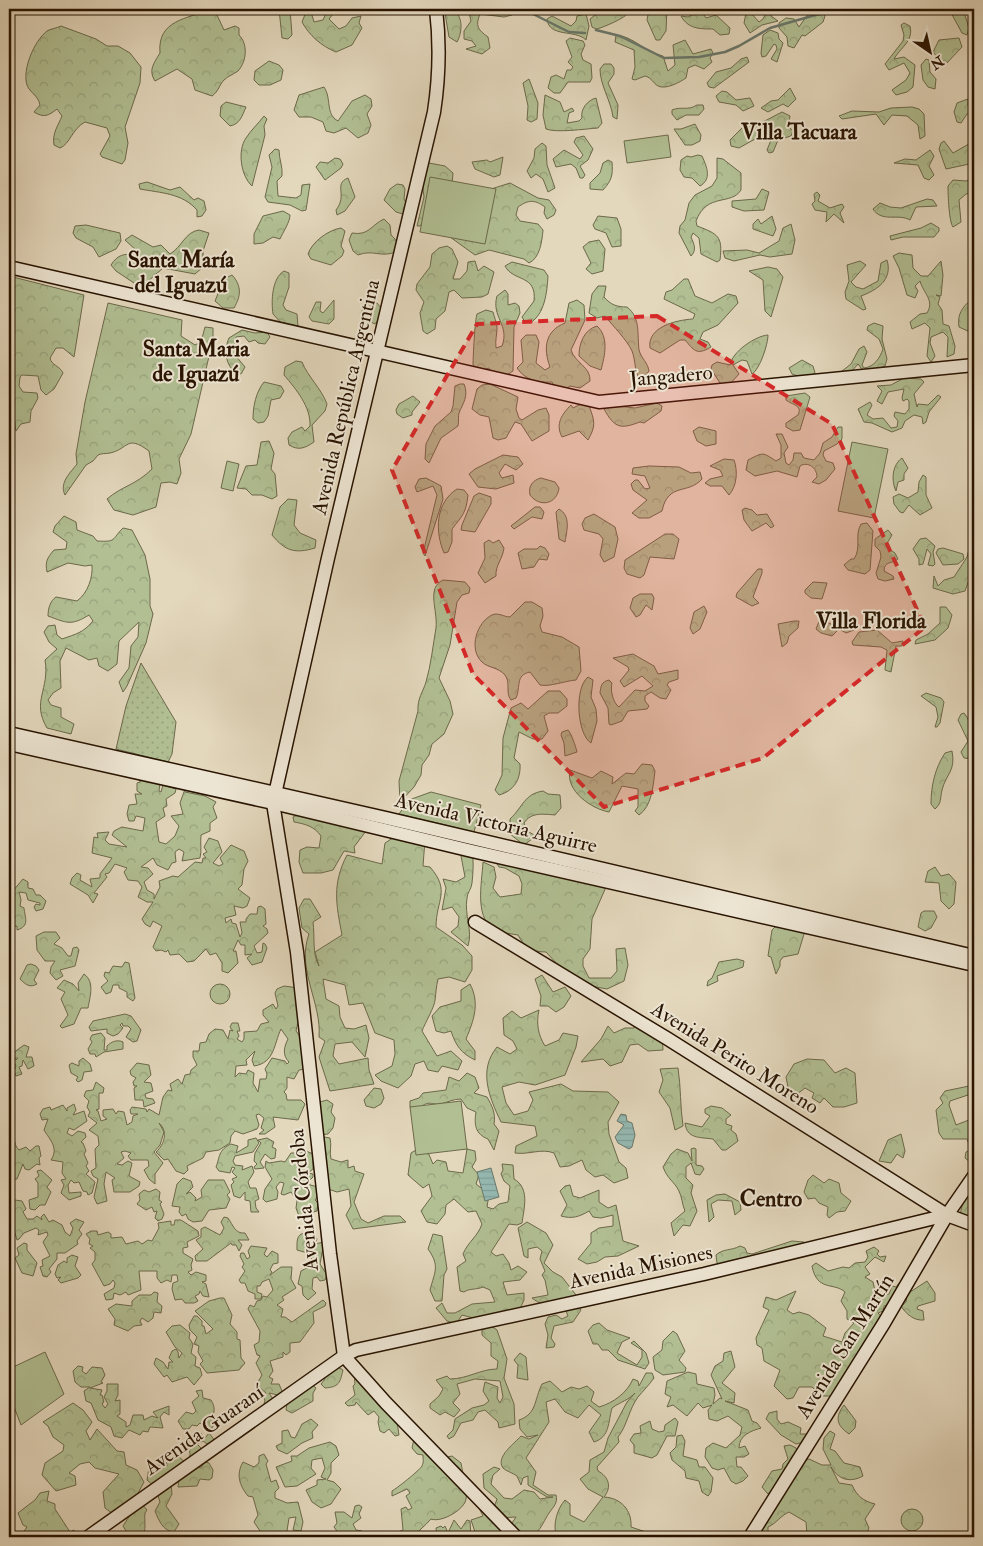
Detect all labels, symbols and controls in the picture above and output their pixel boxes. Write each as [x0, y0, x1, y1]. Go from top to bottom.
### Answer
north arrow [906, 28, 956, 78]
text: N [927, 51, 948, 73]
district label: Villa Tacuara [740, 118, 858, 146]
district label: Santa María del Iguazú [128, 246, 235, 300]
street label: Avenida República Argentina [306, 276, 386, 518]
district label: Santa Maria de Iguazú [143, 335, 250, 389]
street label: Jangadero [627, 359, 714, 393]
district label: Villa Florida [815, 607, 927, 635]
street label: Avenida Victoria Aguirre [391, 786, 600, 859]
street label: Avenida Perito Moreno [645, 995, 824, 1120]
street label: Avenida Córdoba [283, 1127, 325, 1273]
district label: Centro [740, 1185, 803, 1213]
street label: Avenida Misiones [566, 1239, 715, 1296]
street label: Avenida San Martín [789, 1268, 900, 1424]
street label: Avenida Guaraní [138, 1378, 270, 1482]

